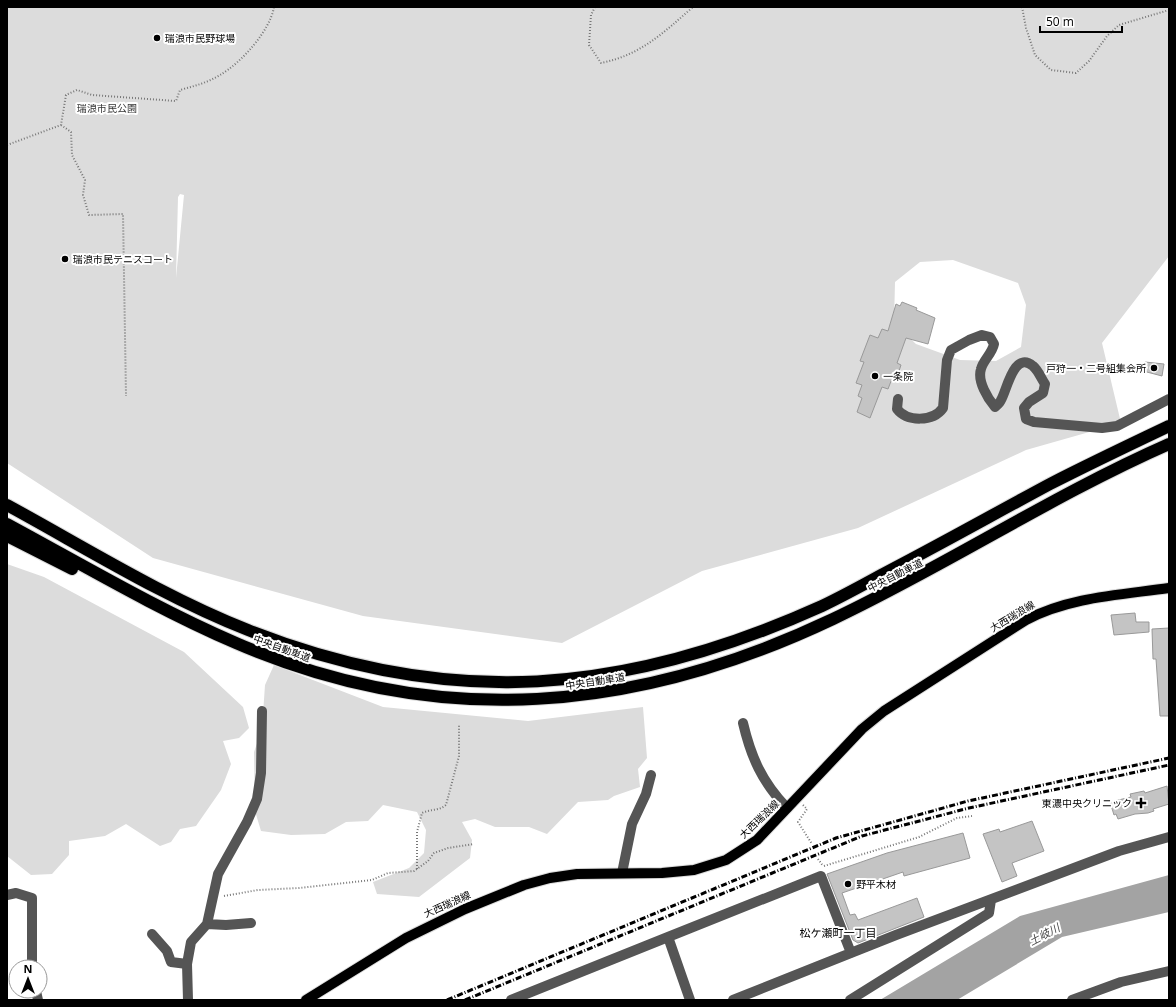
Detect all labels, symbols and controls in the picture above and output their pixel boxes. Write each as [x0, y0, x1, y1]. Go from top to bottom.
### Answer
scale bar [1040, 8, 1122, 34]
text: 50 m [1046, 13, 1074, 30]
place label: 瑞浪市民野球場 [165, 31, 235, 45]
marker: 瑞浪市民野球場 [152, 33, 162, 43]
park label: 瑞浪市民公園 [77, 101, 137, 115]
place label: 瑞浪市民テニスコート [73, 252, 173, 266]
marker: 瑞浪市民テニスコート [60, 254, 70, 264]
place label: 戸狩一・二号組集会所 [1046, 361, 1146, 375]
marker: 戸狩一・二号組集会所 [1149, 363, 1159, 373]
place label: 一条院 [883, 369, 913, 383]
marker: 一条院 [870, 371, 880, 381]
street label: 中央自動車道 [865, 555, 925, 595]
street label: 大西瑞浪線 [987, 597, 1037, 635]
street label: 中央自動車道 [251, 631, 313, 665]
street label: 中央自動車道 [564, 669, 626, 693]
place label: 東濃中央クリニック [1042, 796, 1132, 810]
street label: 大西瑞浪線 [736, 797, 782, 841]
marker: 東濃中央クリニック [1135, 797, 1147, 809]
place label: 野平木材 [856, 877, 896, 891]
marker: 野平木材 [843, 879, 853, 889]
street label: 大西瑞浪線 [421, 887, 473, 921]
water label: 土岐川 [1026, 919, 1063, 948]
district label: 松ケ瀬町一丁目 [800, 925, 877, 940]
north arrow [8, 959, 48, 999]
text: N [24, 961, 32, 976]

